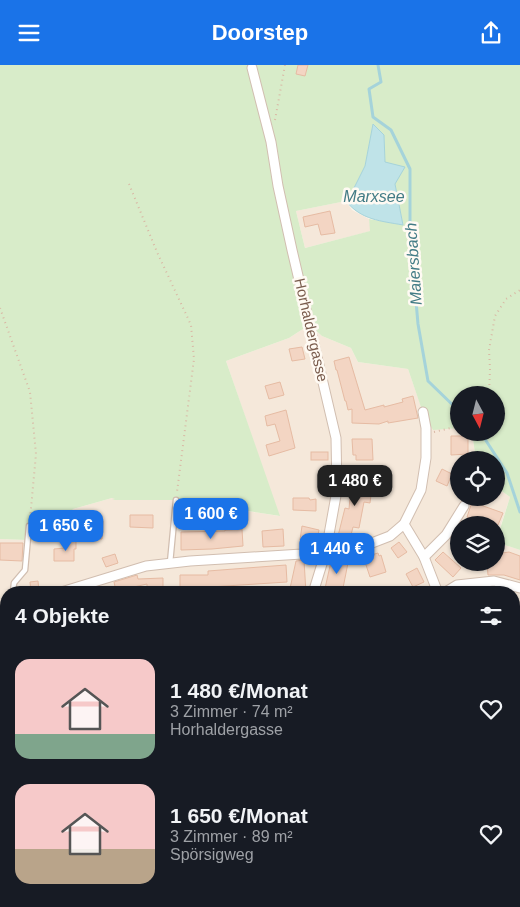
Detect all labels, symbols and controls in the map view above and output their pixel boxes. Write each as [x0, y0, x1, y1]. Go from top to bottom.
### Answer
icon: menu [15, 19, 43, 47]
icon: share [477, 19, 505, 47]
text: Doorstep [212, 20, 308, 45]
water label: Marxsee [343, 188, 405, 205]
water label: Maiersbach [402, 222, 425, 306]
street label: Horhaldergasse [291, 276, 332, 383]
north arrow [450, 386, 505, 441]
map controls [450, 386, 505, 571]
button: locate [450, 451, 505, 506]
pin: 1 480 € [309, 465, 401, 507]
text: 1 480 € [328, 472, 382, 489]
pin: 1 600 € [165, 497, 257, 540]
text: 1 600 € [184, 505, 238, 522]
pin: 1 650 € [20, 509, 112, 552]
button: layers [450, 516, 505, 571]
text: 1 650 € [39, 517, 93, 534]
pin: 1 440 € [291, 533, 383, 575]
text: 1 440 € [310, 540, 364, 557]
icon: filters [477, 602, 505, 630]
text: 4 Objekte [15, 604, 110, 627]
icon: home [55, 679, 115, 739]
text: 1 480 €/Monat [170, 679, 308, 702]
icon: heart [477, 695, 505, 723]
text: 3 Zimmer · 74 m² [170, 703, 293, 720]
text: Horhaldergasse [170, 721, 283, 738]
icon: home [55, 804, 115, 864]
text: 1 650 €/Monat [170, 804, 308, 827]
icon: heart [477, 820, 505, 848]
text: 3 Zimmer · 89 m² [170, 828, 293, 845]
text: Spörsigweg [170, 846, 254, 863]

